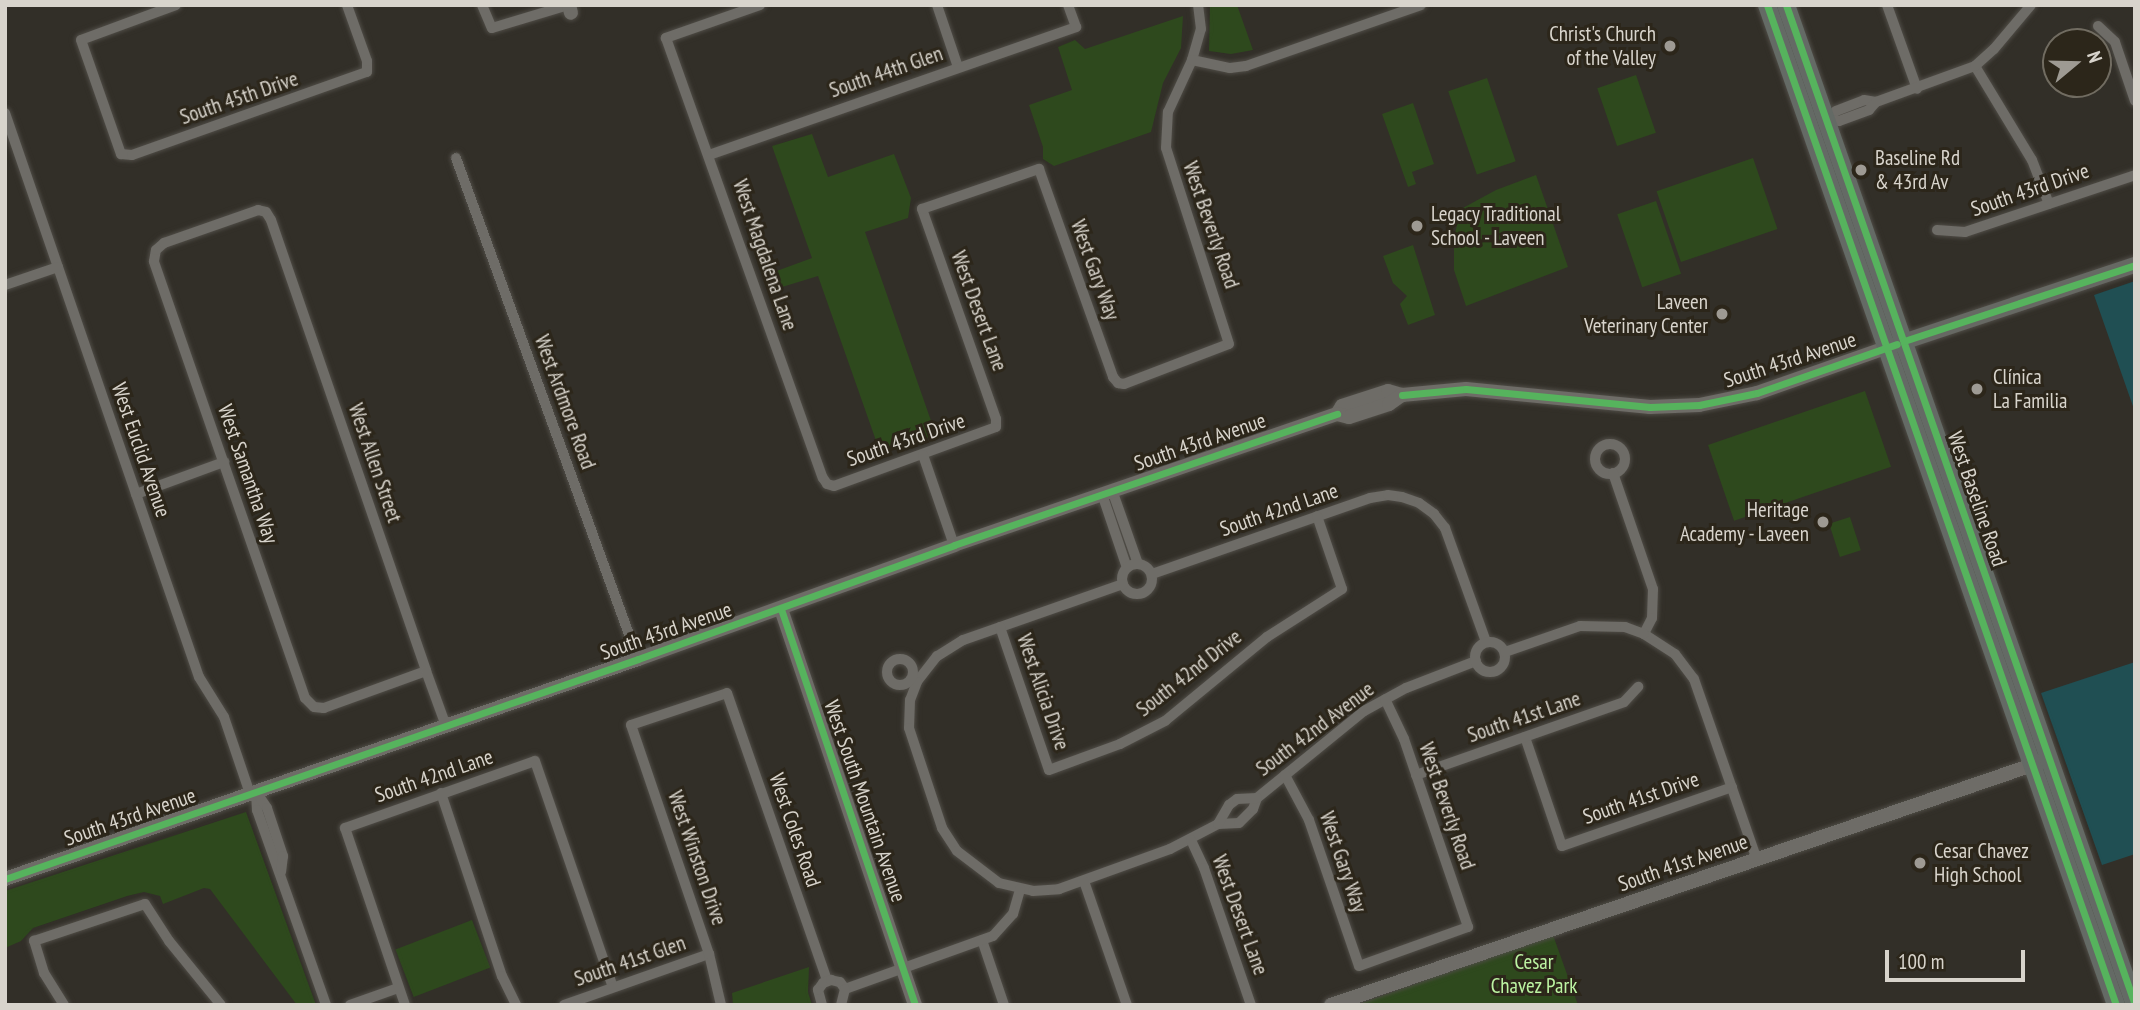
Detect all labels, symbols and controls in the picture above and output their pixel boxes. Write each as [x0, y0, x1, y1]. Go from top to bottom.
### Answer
place label: Christ's Church of the Valley [1549, 21, 1656, 71]
north arrow [2042, 28, 2112, 98]
marker: Christ's Church of the Valley [1662, 38, 1678, 54]
street label: South 44th Glen [826, 41, 946, 103]
text: N [2082, 48, 2108, 66]
street label: South 45th Drive [177, 66, 301, 130]
place label: Baseline Rd & 43rd Av [1875, 145, 1960, 195]
street label: West Beverly Road [1177, 158, 1245, 292]
street label: South 43rd Drive [1968, 158, 2092, 222]
marker: Baseline Rd & 43rd Av [1853, 162, 1869, 178]
street label: West Magdalena Lane [727, 176, 803, 334]
place label: Legacy Traditional School - Laveen [1431, 201, 1562, 251]
street label: West Gary Way [1065, 216, 1125, 324]
marker: Legacy Traditional School - Laveen [1409, 218, 1425, 234]
street label: West Desert Lane [946, 247, 1012, 375]
place label: Laveen Veterinary Center [1583, 289, 1708, 339]
marker: Laveen Veterinary Center [1714, 306, 1730, 322]
street label: South 43rd Avenue [1721, 327, 1859, 393]
street label: West Ardmore Road [529, 331, 601, 473]
place label: Clínica La Familia [1993, 364, 2067, 414]
street label: West Euclid Avenue [106, 379, 176, 521]
marker: Clínica La Familia [1967, 379, 1987, 399]
street label: West Allen Street [343, 400, 407, 526]
street label: West Samantha Way [212, 401, 284, 547]
street label: South 43rd Drive [844, 408, 968, 472]
street label: South 43rd Avenue [1131, 408, 1269, 476]
street label: West Baseline Road [1942, 428, 2012, 570]
street label: South 42nd Lane [1217, 478, 1341, 542]
place label: Heritage Academy - Laveen [1678, 497, 1809, 547]
marker: Heritage Academy - Laveen [1815, 514, 1831, 530]
street label: South 43rd Avenue [597, 597, 735, 665]
street label: South 42nd Drive [1131, 624, 1247, 722]
street label: West Alicia Drive [1011, 630, 1075, 754]
street label: South 42nd Avenue [1251, 676, 1379, 782]
street label: South 41st Lane [1464, 686, 1584, 748]
street label: West South Mountain Avenue [819, 697, 911, 905]
street label: West Beverly Road [1413, 739, 1481, 873]
street label: South 42nd Lane [372, 744, 496, 808]
street label: South 41st Drive [1580, 766, 1702, 830]
street label: West Coles Road [764, 770, 826, 890]
street label: South 43rd Avenue [61, 783, 199, 851]
street label: West Winston Drive [662, 787, 732, 929]
street label: West Gary Way [1314, 808, 1372, 916]
street label: South 41st Avenue [1615, 829, 1751, 897]
place label: Cesar Chavez High School [1934, 838, 2029, 888]
street label: West Desert Lane [1207, 851, 1273, 979]
marker: Cesar Chavez High School [1912, 855, 1928, 871]
street label: South 41st Glen [571, 930, 689, 992]
scale bar [1888, 936, 2028, 980]
text: 100 m [1898, 948, 1944, 975]
park label: Cesar Chavez Park [1490, 949, 1578, 999]

